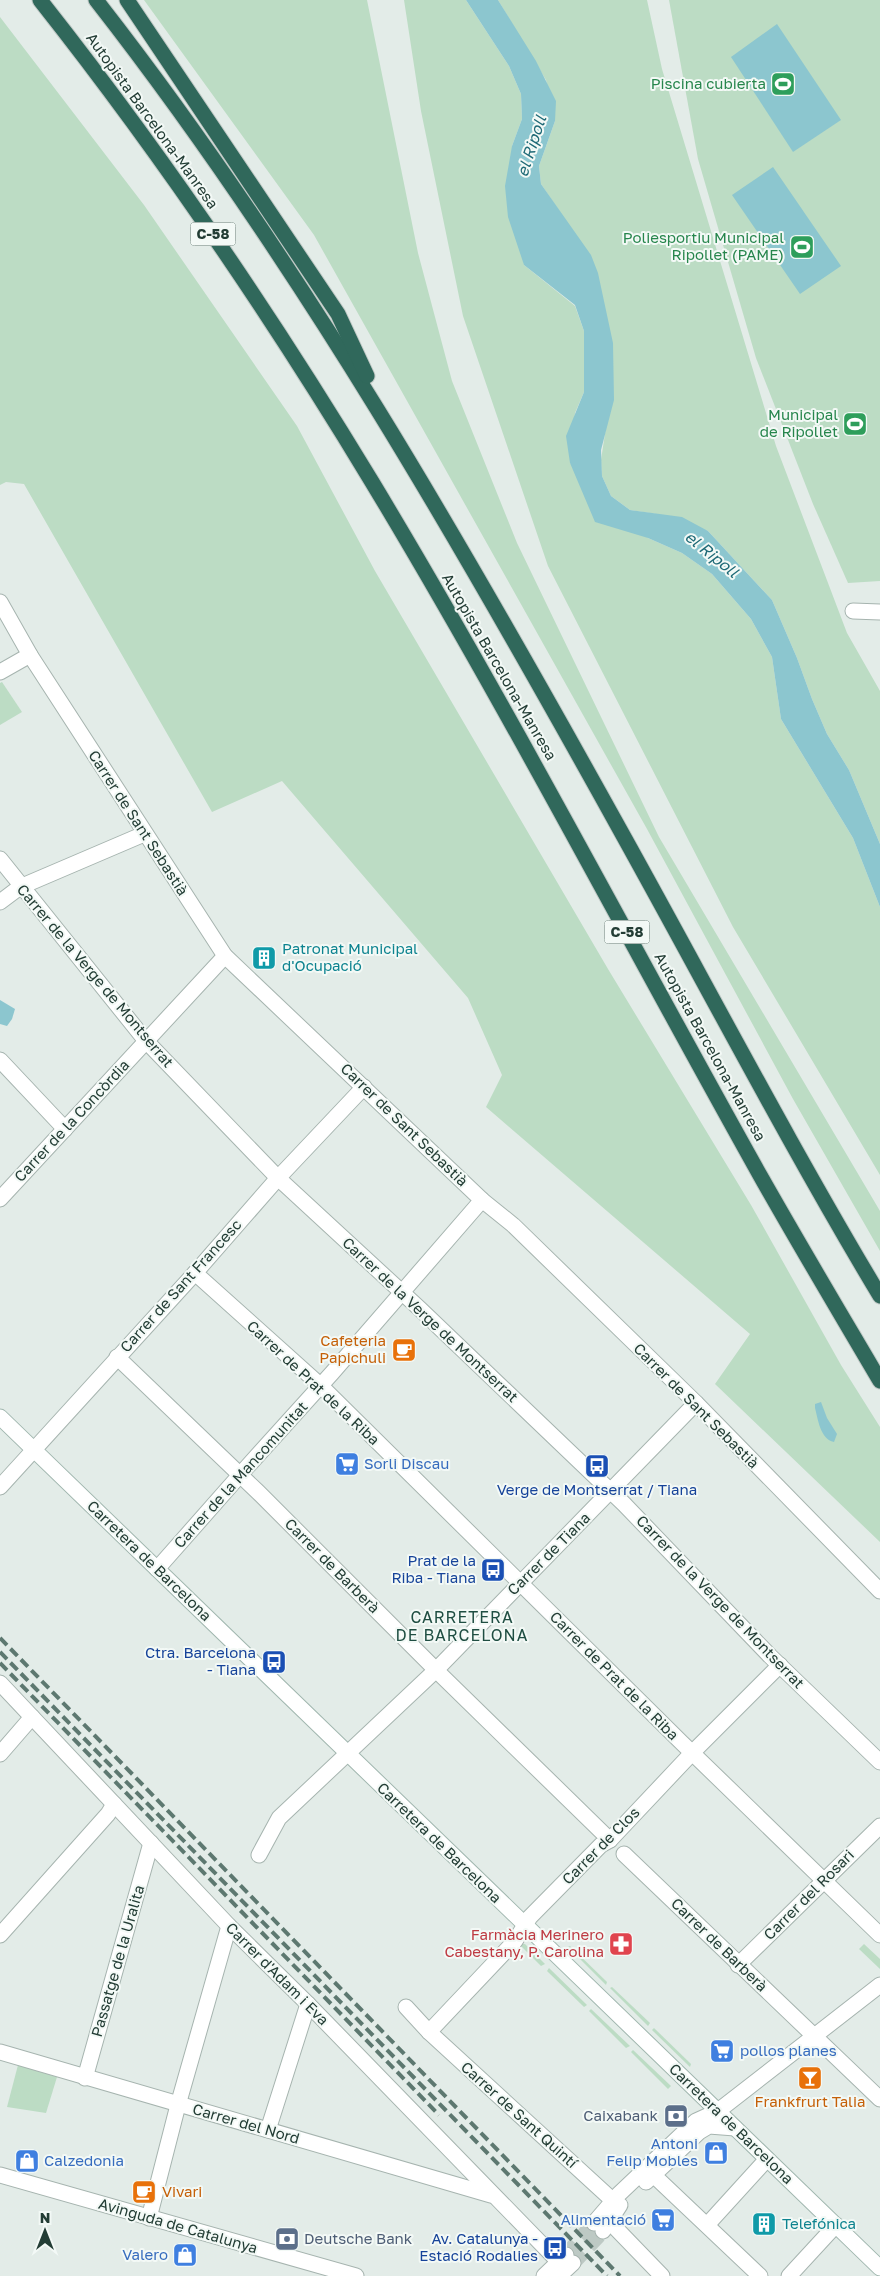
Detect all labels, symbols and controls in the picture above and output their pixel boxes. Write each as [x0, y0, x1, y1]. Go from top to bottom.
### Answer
street label: Autopista Barcelona-Manresa [83, 29, 223, 212]
sports icon: Piscina cubierta [770, 71, 796, 97]
place label: Piscina cubierta [651, 74, 766, 92]
water label: el Ripoll [512, 112, 551, 179]
road number: C-58 [190, 222, 236, 245]
place label: Poliesportiu Municipal Ripollet (PAME) [623, 228, 784, 263]
sports icon: Poliesportiu Municipal Ripollet (PAME) [789, 234, 815, 260]
place label: Municipal de Ripollet [760, 405, 838, 440]
sports icon: Municipal de Ripollet [842, 411, 868, 437]
water label: el Ripoll [681, 526, 744, 582]
street label: Autopista Barcelona-Manresa [439, 570, 561, 763]
street label: Carrer de Sant Sebastià [85, 746, 193, 898]
street label: Carrer de la Verge de Montserrat [14, 880, 178, 1071]
road number: C-58 [604, 920, 650, 944]
place label: Patronat Municipal d'Ocupació [282, 939, 418, 974]
building icon: Patronat Municipal d'Ocupació [251, 945, 277, 971]
street label: Autopista Barcelona-Manresa [651, 949, 770, 1144]
street label: Carrer de la Concòrdia [10, 1056, 132, 1185]
street label: Carrer de Sant Sebastià [337, 1059, 472, 1190]
street label: Carrer de Sant Francesc [116, 1215, 245, 1355]
street label: Carrer de la Verge de Montserrat [339, 1233, 522, 1406]
street label: Carrer de Prat de la Riba [244, 1316, 384, 1448]
place label: Cafeteria Papichuli [319, 1331, 386, 1366]
cafe icon: Cafeteria Papichuli [391, 1337, 417, 1363]
street label: Carrer de Sant Sebastià [630, 1339, 763, 1472]
street label: Carrer de la Mancomunitat [170, 1397, 311, 1551]
supermarket icon: Sorli Discau [334, 1451, 360, 1477]
bus stop icon: Verge de Montserrat / Tiana [584, 1453, 610, 1479]
place label: Sorli Discau [364, 1454, 449, 1472]
place label: Verge de Montserrat / Tiana [497, 1480, 697, 1498]
street label: Carretera de Barcelona [84, 1496, 216, 1624]
street label: Carrer de Tiana [503, 1508, 593, 1598]
street label: Carrer de la Verge de Montserrat [633, 1511, 808, 1692]
street label: Carrer de Barberà [282, 1514, 384, 1616]
place label: Prat de la Riba - Tiana [391, 1551, 476, 1586]
bus stop icon: Prat de la Riba - Tiana [480, 1557, 506, 1583]
district label: CARRETERA DE BARCELONA [396, 1607, 528, 1645]
street label: Carrer de Prat de la Riba [547, 1607, 683, 1743]
place label: Ctra. Barcelona - Tiana [145, 1643, 256, 1678]
bus stop icon: Ctra. Barcelona - Tiana [261, 1649, 287, 1675]
street label: Carretera de Barcelona [374, 1778, 506, 1906]
street label: Carrer de Clos [558, 1803, 643, 1888]
street label: Carrer del Rosari [759, 1845, 857, 1943]
street label: Passatge de la Uralita [87, 1883, 147, 2039]
street label: Carrer de Barberà [668, 1894, 772, 1995]
street label: Carrer d'Adam i Eva [223, 1918, 333, 2028]
place label: Farmàcia Merinero Cabestany, P. Carolina [444, 1925, 604, 1960]
pharmacy icon: Farmàcia Merinero Cabestany, P. Carolina [608, 1931, 634, 1957]
supermarket icon: pollos planes [709, 2038, 735, 2064]
place label: pollos planes [740, 2041, 837, 2059]
street label: Carrer de Sant Quintí [458, 2057, 582, 2172]
street label: Carretera de Barcelona [666, 2059, 798, 2187]
bar icon: Frankfrurt Talia [797, 2065, 823, 2091]
place label: Frankfrurt Talia [755, 2092, 865, 2110]
street label: Carrer del Nord [191, 2099, 302, 2147]
bank icon: Caixabank [663, 2103, 689, 2129]
place label: Caixabank [583, 2106, 659, 2124]
place label: Antoni Felip Mobles [606, 2134, 698, 2169]
shop icon: Antoni Felip Mobles [703, 2140, 729, 2166]
shop icon: Calzedonia [14, 2148, 40, 2174]
place label: Calzedonia [44, 2151, 124, 2169]
cafe icon: Vivari [131, 2179, 157, 2205]
place label: Vivari [162, 2182, 202, 2200]
street label: Avinguda de Catalunya [97, 2194, 260, 2256]
north arrow [20, 2206, 70, 2256]
supermarket icon: Alimentació [650, 2207, 676, 2233]
text: N [40, 2209, 50, 2226]
place label: Alimentació [561, 2210, 646, 2228]
building icon: Telefónica [751, 2211, 777, 2237]
place label: Telefónica [782, 2214, 856, 2232]
bank icon: Deutsche Bank [274, 2226, 300, 2252]
place label: Deutsche Bank [304, 2229, 413, 2247]
place label: Av. Catalunya - Estació Rodalies [419, 2229, 538, 2264]
bus stop icon: Av. Catalunya - Estació Rodalies [542, 2235, 568, 2261]
shop icon: Valero [172, 2242, 198, 2268]
place label: Valero [122, 2245, 168, 2263]

